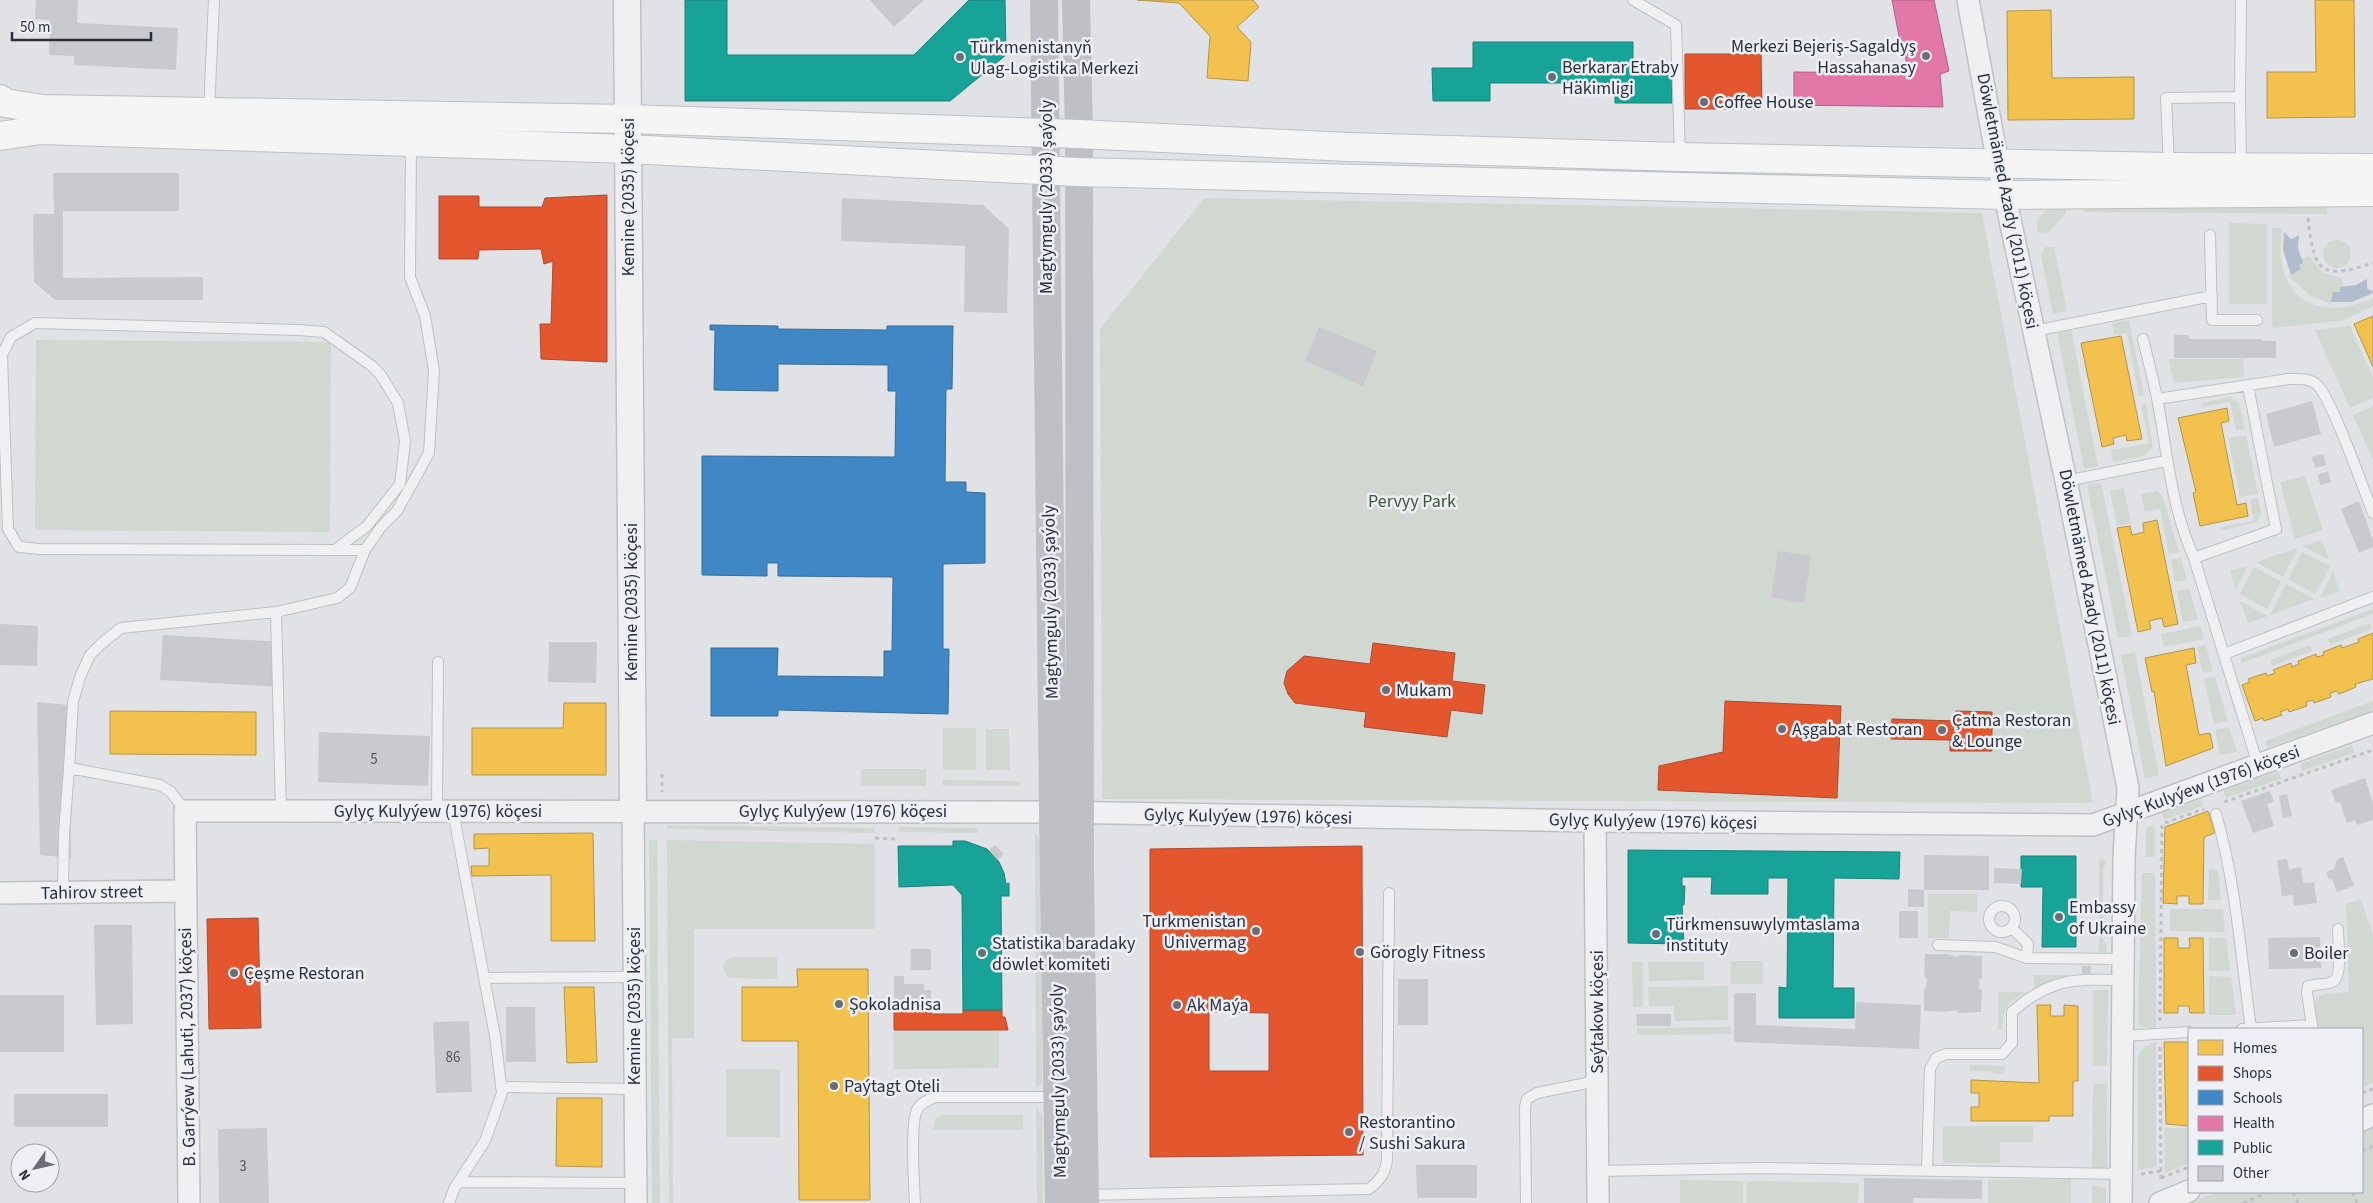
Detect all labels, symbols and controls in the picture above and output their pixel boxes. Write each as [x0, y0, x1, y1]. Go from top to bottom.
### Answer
scale bar [12, 10, 151, 42]
text: 50 m [20, 17, 50, 38]
place label: Merkezi Bejeriş-Sagaldyş Hassahanasy [1731, 34, 1917, 80]
place label: Türkmenistanyň Ulag-Logistika Merkezi [970, 35, 1139, 81]
marker: Merkezi Bejeriş-Sagaldyş Hassahanasy [1920, 50, 1932, 62]
marker: Türkmenistanyň Ulag-Logistika Merkezi [954, 51, 966, 63]
place label: Berkarar Etraby Häkimligi [1562, 55, 1679, 101]
marker: Berkarar Etraby Häkimligi [1546, 71, 1558, 83]
street label: Döwletmämed Azady (2011) köçesi [1970, 71, 2045, 331]
place label: Coffee House [1714, 90, 1813, 115]
marker: Coffee House [1698, 96, 1710, 108]
street label: Magtymguly (2033) şaýoly [1034, 99, 1059, 294]
street label: Kemine (2035) köçesi [616, 118, 641, 276]
street label: Döwletmämed Azady (2011) köçesi [2052, 467, 2127, 727]
park label: Pervyy Park [1368, 489, 1456, 514]
street label: Magtymguly (2033) şaýoly [1036, 504, 1065, 699]
street label: Kemine (2035) köçesi [619, 523, 644, 681]
place label: Mukam [1396, 678, 1452, 703]
marker: Mukam [1380, 684, 1392, 696]
place label: Çatma Restoran & Lounge [1952, 708, 2071, 754]
place label: Aşgabat Restoran [1792, 717, 1922, 742]
marker: Aşgabat Restoran [1776, 723, 1788, 735]
marker: Çatma Restoran & Lounge [1936, 724, 1948, 736]
street label: Gylyç Kulyýew (1976) köçesi [2099, 739, 2303, 834]
house number: 5 [370, 749, 378, 770]
street label: Gylyç Kulyýew (1976) köçesi [334, 799, 542, 824]
street label: Gylyç Kulyýew (1976) köçesi [739, 799, 947, 824]
street label: Gylyç Kulyýew (1976) köçesi [1144, 802, 1352, 831]
street label: Gylyç Kulyýew (1976) köçesi [1549, 807, 1757, 836]
street label: Tahirov street [41, 879, 143, 906]
place label: Embassy of Ukraine [2069, 895, 2146, 941]
place label: Turkmenistan Univermag [1142, 909, 1246, 955]
marker: Embassy of Ukraine [2053, 911, 2065, 923]
place label: Türkmensuwylymtaslama instituty [1666, 912, 1860, 958]
marker: Turkmenistan Univermag [1250, 925, 1262, 937]
street label: B. Garrýew (Lahuti, 2037) köçesi [173, 927, 202, 1167]
street label: Kemine (2035) köçesi [622, 927, 647, 1085]
marker: Türkmensuwylymtaslama instituty [1650, 928, 1662, 940]
place label: Statistika baradaky döwlet komiteti [992, 931, 1136, 977]
place label: Görogly Fitness [1370, 940, 1486, 965]
place label: Boiler [2304, 941, 2349, 966]
marker: Görogly Fitness [1354, 946, 1366, 958]
marker: Statistika baradaky döwlet komiteti [976, 947, 988, 959]
marker: Boiler [2288, 947, 2300, 959]
street label: Seýtakow köçesi [1585, 950, 1610, 1074]
place label: Çeşme Restoran [244, 961, 365, 986]
marker: Çeşme Restoran [228, 967, 240, 979]
street label: Magtymguly (2033) şaýoly [1044, 983, 1073, 1178]
place label: Şokoladnisa [849, 992, 941, 1017]
place label: Ak Maýa [1187, 993, 1249, 1018]
marker: Şokoladnisa [833, 998, 845, 1010]
marker: Ak Maýa [1171, 999, 1183, 1011]
legend [2188, 1028, 2363, 1193]
text: Homes [2233, 1038, 2277, 1059]
house number: 86 [446, 1047, 460, 1068]
text: Shops [2233, 1063, 2272, 1084]
place label: Paýtagt Oteli [844, 1074, 940, 1099]
marker: Paýtagt Oteli [828, 1080, 840, 1092]
text: Schools [2233, 1088, 2282, 1109]
place label: Restorantino / Sushi Sakura [1359, 1110, 1466, 1156]
text: Health [2233, 1113, 2275, 1134]
marker: Restorantino / Sushi Sakura [1343, 1126, 1355, 1138]
text: Public [2233, 1138, 2272, 1159]
north arrow [10, 1143, 60, 1193]
house number: 3 [239, 1156, 247, 1177]
text: Other [2233, 1163, 2270, 1184]
text: N [14, 1165, 36, 1184]

